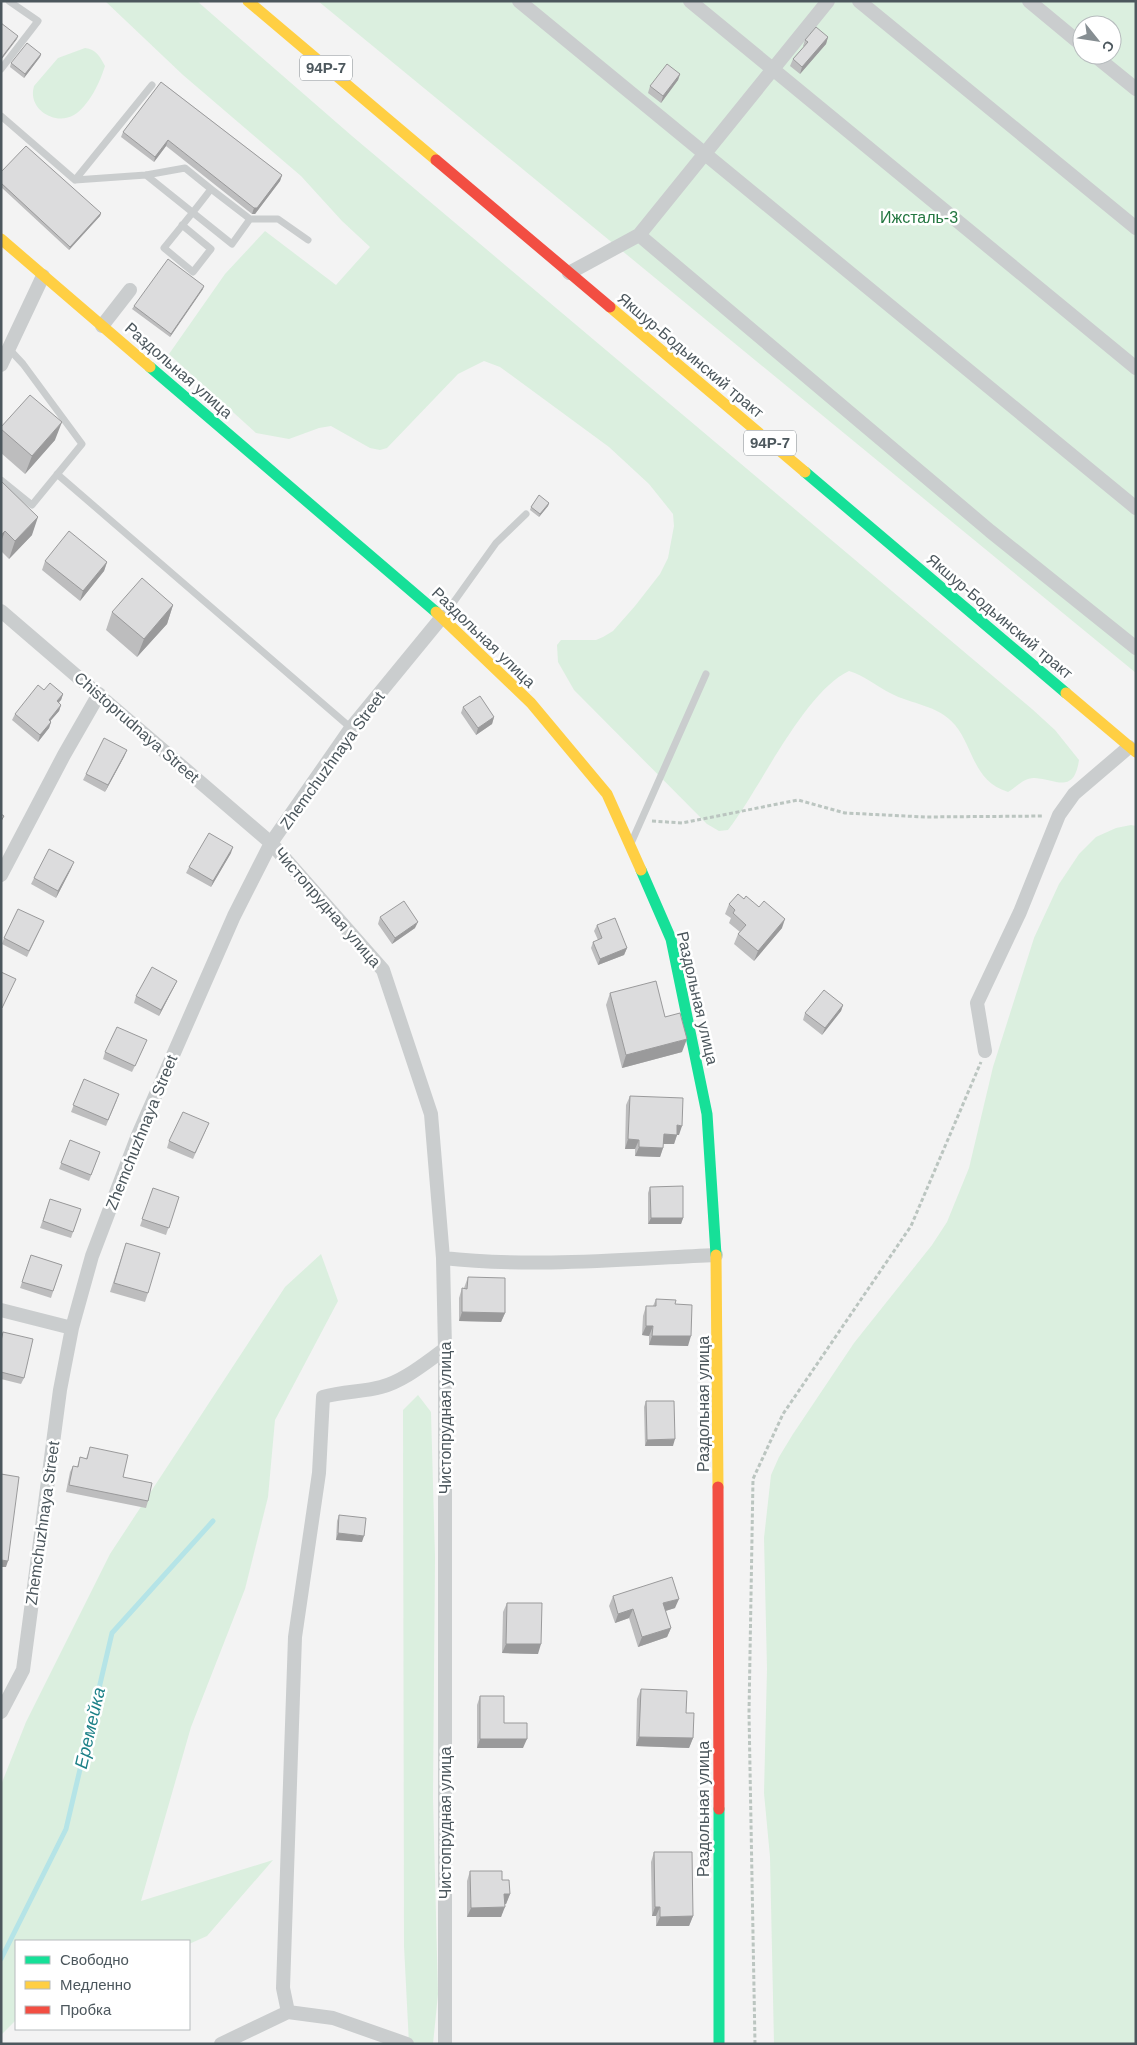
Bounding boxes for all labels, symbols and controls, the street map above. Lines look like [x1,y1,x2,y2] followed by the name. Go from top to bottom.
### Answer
[1072,15,1122,65] north arrow
[1099,38,1118,55] text: С
[300,56,352,80] road number: 94Р-7
[880,209,958,226] park label: Ижсталь-3
[614,289,767,422] street label: Якшур-Бодьинский тракт
[122,319,236,422] street label: Раздольная улица
[744,430,796,456] road number: 94Р-7
[923,550,1076,683] street label: Якшур-Бодьинский тракт
[429,584,539,691] street label: Раздольная улица
[71,669,203,786] street label: Chistoprudnaya Street
[277,688,388,832] street label: Zhemchuzhnaya Street
[271,844,384,971] street label: Чистопрудная улица
[674,930,721,1066] street label: Раздольная улица
[103,1052,181,1212] street label: Zhemchuzhnaya Street
[695,1336,712,1472] street label: Раздольная улица
[437,1342,454,1494] street label: Чистопрудная улица
[23,1439,63,1606] street label: Zhemchuzhnaya Street
[71,1685,109,1771] water label: Еремейка
[695,1741,712,1877] street label: Раздольная улица
[437,1747,454,1899] street label: Чистопрудная улица
[15,1940,190,2030] legend
[60,1951,129,1968] text: Свободно
[60,1976,131,1993] text: Медленно
[60,2001,112,2018] text: Пробка

